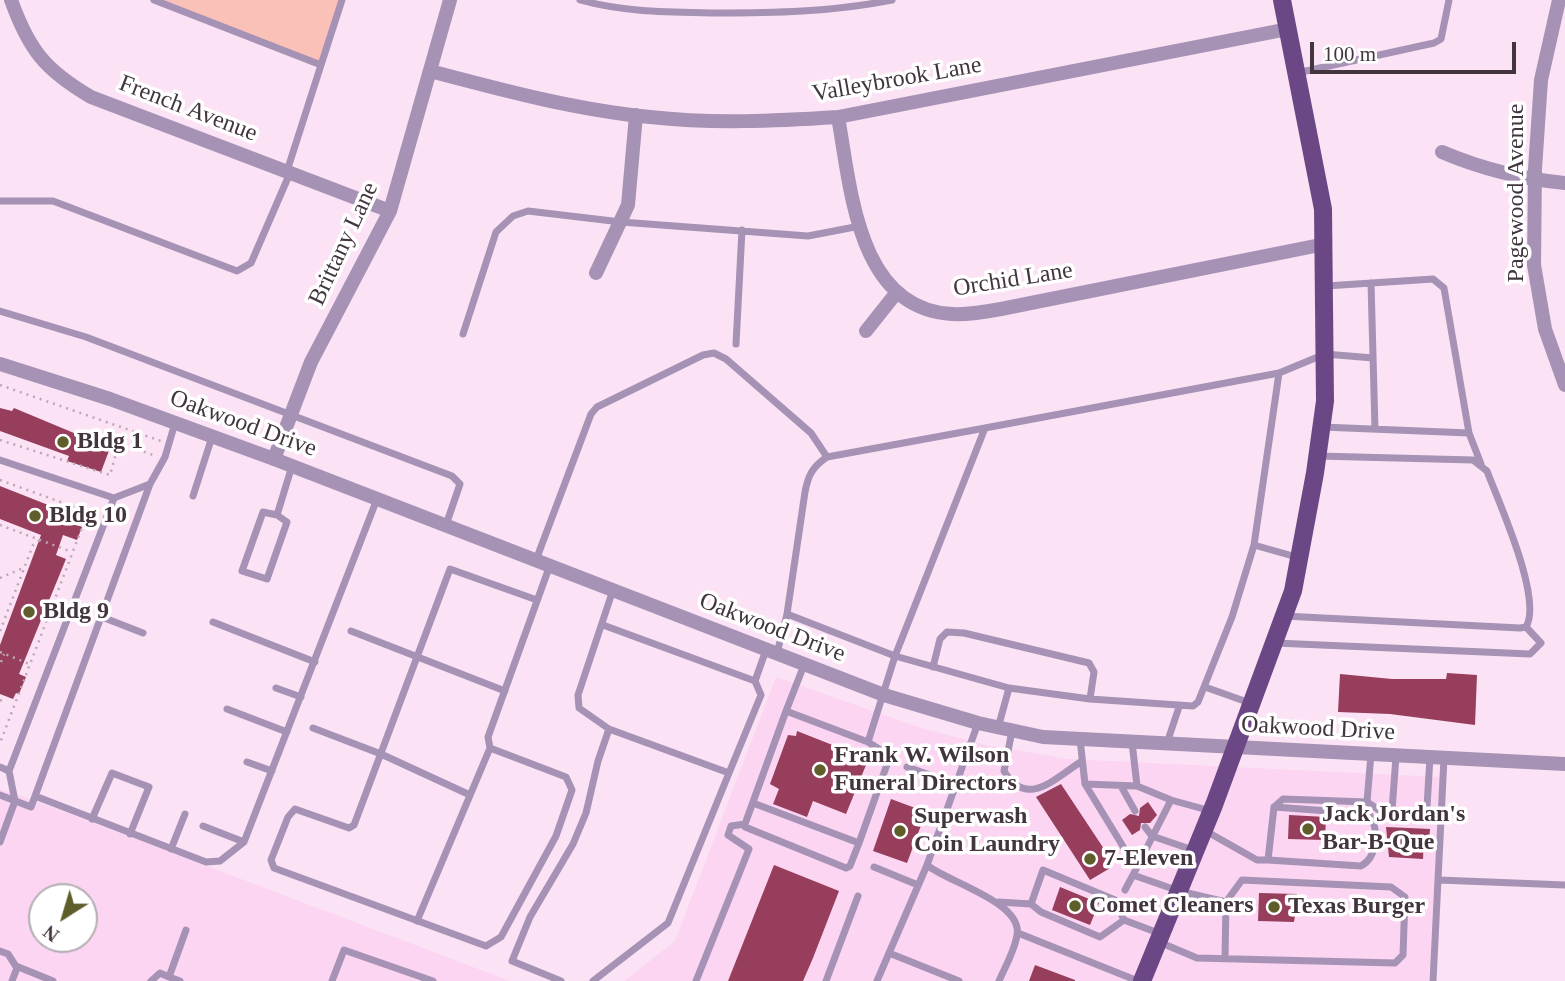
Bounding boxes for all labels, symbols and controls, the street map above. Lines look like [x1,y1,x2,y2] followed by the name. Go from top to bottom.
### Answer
[1313,28,1520,72] scale bar
[1323,42,1376,66] text: 100 m
[810,51,984,109] street label: Valleybrook Lane
[115,69,261,149] street label: French Avenue
[1503,104,1531,282] street label: Pagewood Avenue
[303,178,385,310] street label: Brittany Lane
[951,256,1075,304] street label: Orchid Lane
[166,384,320,464] street label: Oakwood Drive
[77,428,143,456] place label: Bldg 1
[55,434,71,450] marker: Bldg 1
[49,502,127,530] place label: Bldg 10
[27,508,43,524] marker: Bldg 10
[695,587,849,669] street label: Oakwood Drive
[43,598,109,626] place label: Bldg 9
[21,604,37,620] marker: Bldg 9
[1240,711,1396,747] street label: Oakwood Drive
[834,742,1017,798] place label: Frank W. Wilson Funeral Directors
[812,762,828,778] marker: Frank W. Wilson Funeral Directors
[1322,801,1465,857] place label: Jack Jordan's Bar-B-Que
[914,803,1060,859] place label: Superwash Coin Laundry
[1300,821,1316,837] marker: Jack Jordan's Bar-B-Que
[892,823,908,839] marker: Superwash Coin Laundry
[1104,845,1193,873] place label: 7-Eleven
[1082,851,1098,867] marker: 7-Eleven
[28,883,98,953] north arrow
[1089,892,1254,920] place label: Comet Cleaners
[1288,893,1425,921] place label: Texas Burger
[1067,898,1083,914] marker: Comet Cleaners
[1266,899,1282,915] marker: Texas Burger
[39,921,63,946] text: N

